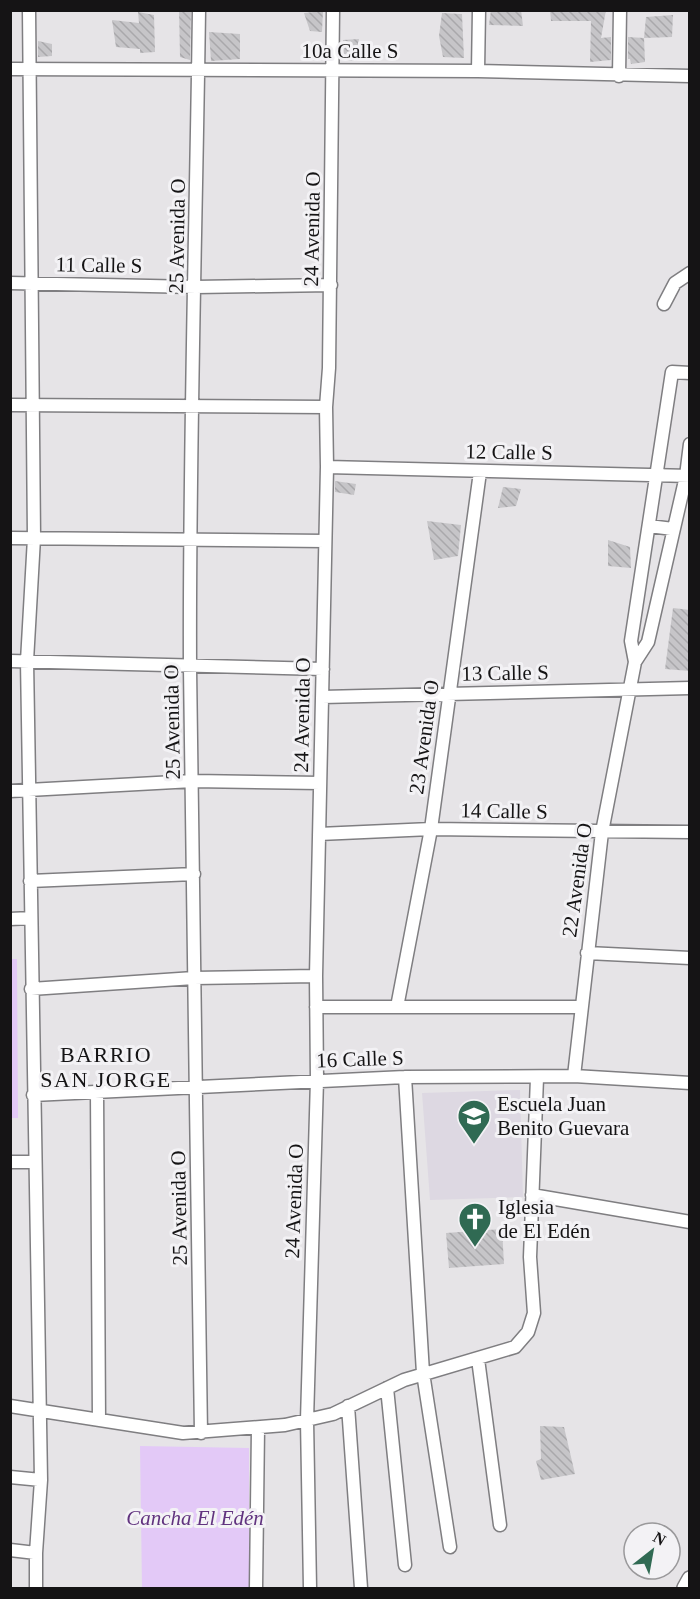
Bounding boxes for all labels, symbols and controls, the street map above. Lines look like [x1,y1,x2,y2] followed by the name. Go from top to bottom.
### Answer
[302,39,398,63] street label: 10a Calle S
[299,171,325,287] street label: 24 Avenida O
[164,178,190,294] street label: 25 Avenida O
[55,252,143,278] street label: 11 Calle S
[465,439,553,465] street label: 12 Calle S
[289,657,315,773] street label: 24 Avenida O
[461,660,549,686] street label: 13 Calle S
[159,664,185,780] street label: 25 Avenida O
[404,678,444,796] street label: 23 Avenida O
[460,798,548,824] street label: 14 Calle S
[557,821,597,939] street label: 22 Avenida O
[40,1042,172,1092] district label: BARRIO SAN JORGE
[316,1045,404,1073] street label: 16 Calle S
[497,1092,630,1140] place label: Escuela Juan Benito Guevara
[456,1098,492,1145] school or university icon: Escuela Juan Benito Guevara
[280,1143,308,1259] street label: 24 Avenida O
[166,1150,192,1266] street label: 25 Avenida O
[498,1195,591,1243] place label: Iglesia de El Edén
[457,1201,493,1248] church icon: Iglesia de El Edén
[126,1506,264,1530] park label: Cancha El Edén
[622,1521,682,1581] north arrow
[650,1528,669,1549] text: N

